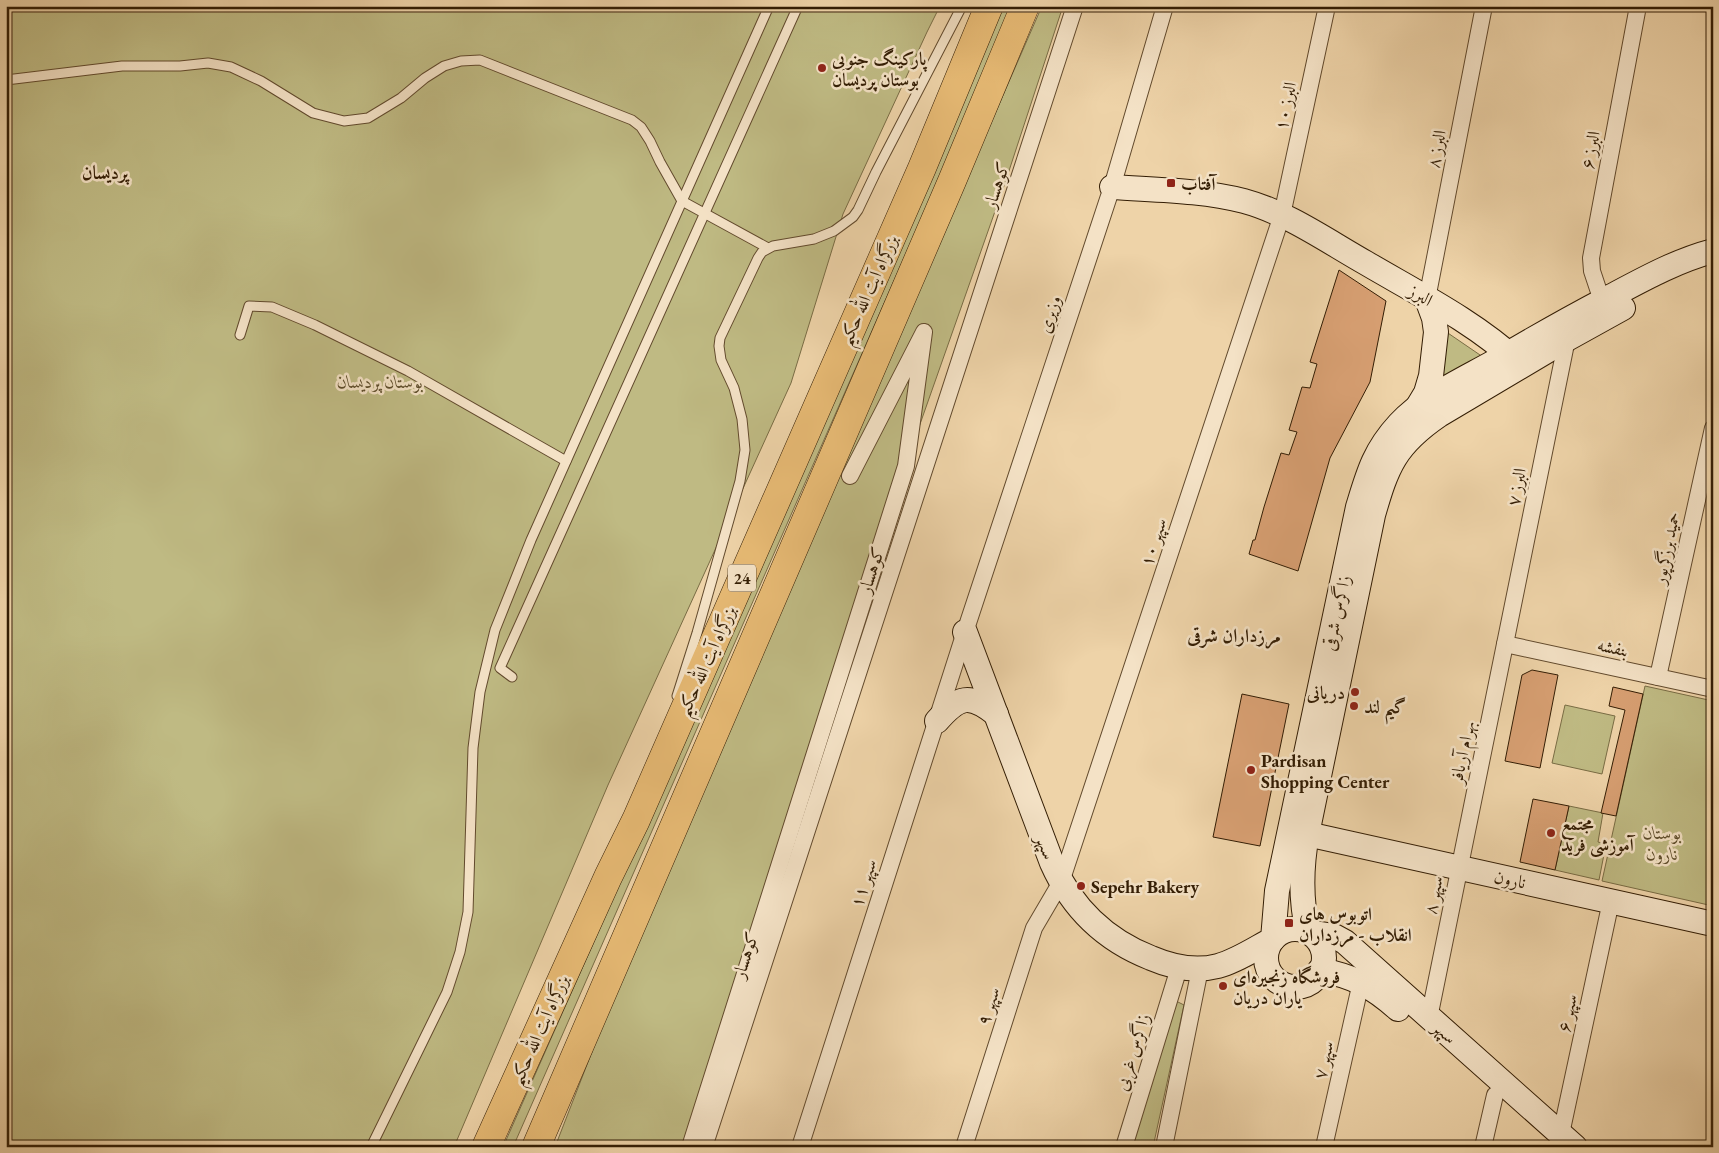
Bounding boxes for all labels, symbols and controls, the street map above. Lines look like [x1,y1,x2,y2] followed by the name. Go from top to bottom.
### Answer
[831,47,928,92] place label: پارکینگ جنوبی بوستان پردیسان
[816,62,828,74] marker: پارکینگ جنوبی بوستان پردیسان
[1269,80,1301,132] street label: البرز ۱۰
[1421,128,1451,170] street label: البرز ۸
[1575,129,1605,171] street label: البرز ۶
[977,159,1014,213] street label: کوهسار
[82,160,130,185] district label: پردیسان
[1181,172,1217,195] place label: آفتاب
[1165,177,1177,189] marker: آفتاب
[831,230,909,352] street label: بزرگراه آیت الله حکیم
[1403,278,1437,311] street label: البرز
[1032,292,1066,336] street label: وزیری
[337,370,424,393] park label: بوستان پردیسان
[1501,466,1531,508] street label: البرز ۷
[1647,510,1687,589] street label: حمید برزگرپور
[1134,515,1173,569] street label: سپهر ۱۰
[852,544,889,598] street label: کوهسار
[728,564,756,592] road number: 24
[1317,573,1356,653] street label: زاگرس شرقی
[669,601,747,723] street label: بزرگراه آیت الله حکیم
[1186,623,1281,649] district label: مرزداران شرقی
[1595,632,1631,662] street label: بنفشه
[1306,681,1345,704] place label: دریانی
[1349,686,1361,698] marker: دریانی
[1364,695,1406,725] place label: گیم لند
[1348,700,1360,712] marker: گیم لند
[1444,718,1485,789] street label: بهرام آریافر
[1261,749,1390,793] place label: Pardisan Shopping Center
[1245,764,1257,776] marker: Pardisan Shopping Center
[1561,812,1636,858] place label: مجتمع آموزشی فرید
[1643,821,1682,865] park label: بوستان نارون
[1545,827,1557,839] marker: مجتمع آموزشی فرید
[1029,830,1061,863] street label: سپهر
[844,856,883,910] street label: سپهر ۱۱
[1492,864,1528,894] street label: نارون
[1418,874,1449,916] street label: سپهر ۸
[1091,875,1199,898] place label: Sepehr Bakery
[1075,880,1087,892] marker: Sepehr Bakery
[1299,902,1412,948] place label: اتوبوس های انقلاب - مرزداران
[1283,917,1295,929] marker: اتوبوس های انقلاب - مرزداران
[726,929,763,983] street label: کوهسار
[1233,965,1340,1009] place label: فروشگاه زنجیره‌ای یاران دریان
[502,970,580,1092] street label: بزرگراه آیت الله حکیم
[1217,980,1229,992] marker: فروشگاه زنجیره‌ای یاران دریان
[971,984,1006,1028] street label: سپهر ۹
[1552,992,1583,1035] street label: سپهر ۶
[1109,1011,1157,1094] street label: زاگرس غربی
[1426,1014,1462,1050] street label: سپهر
[1307,1039,1340,1082] street label: سپهر ۷

